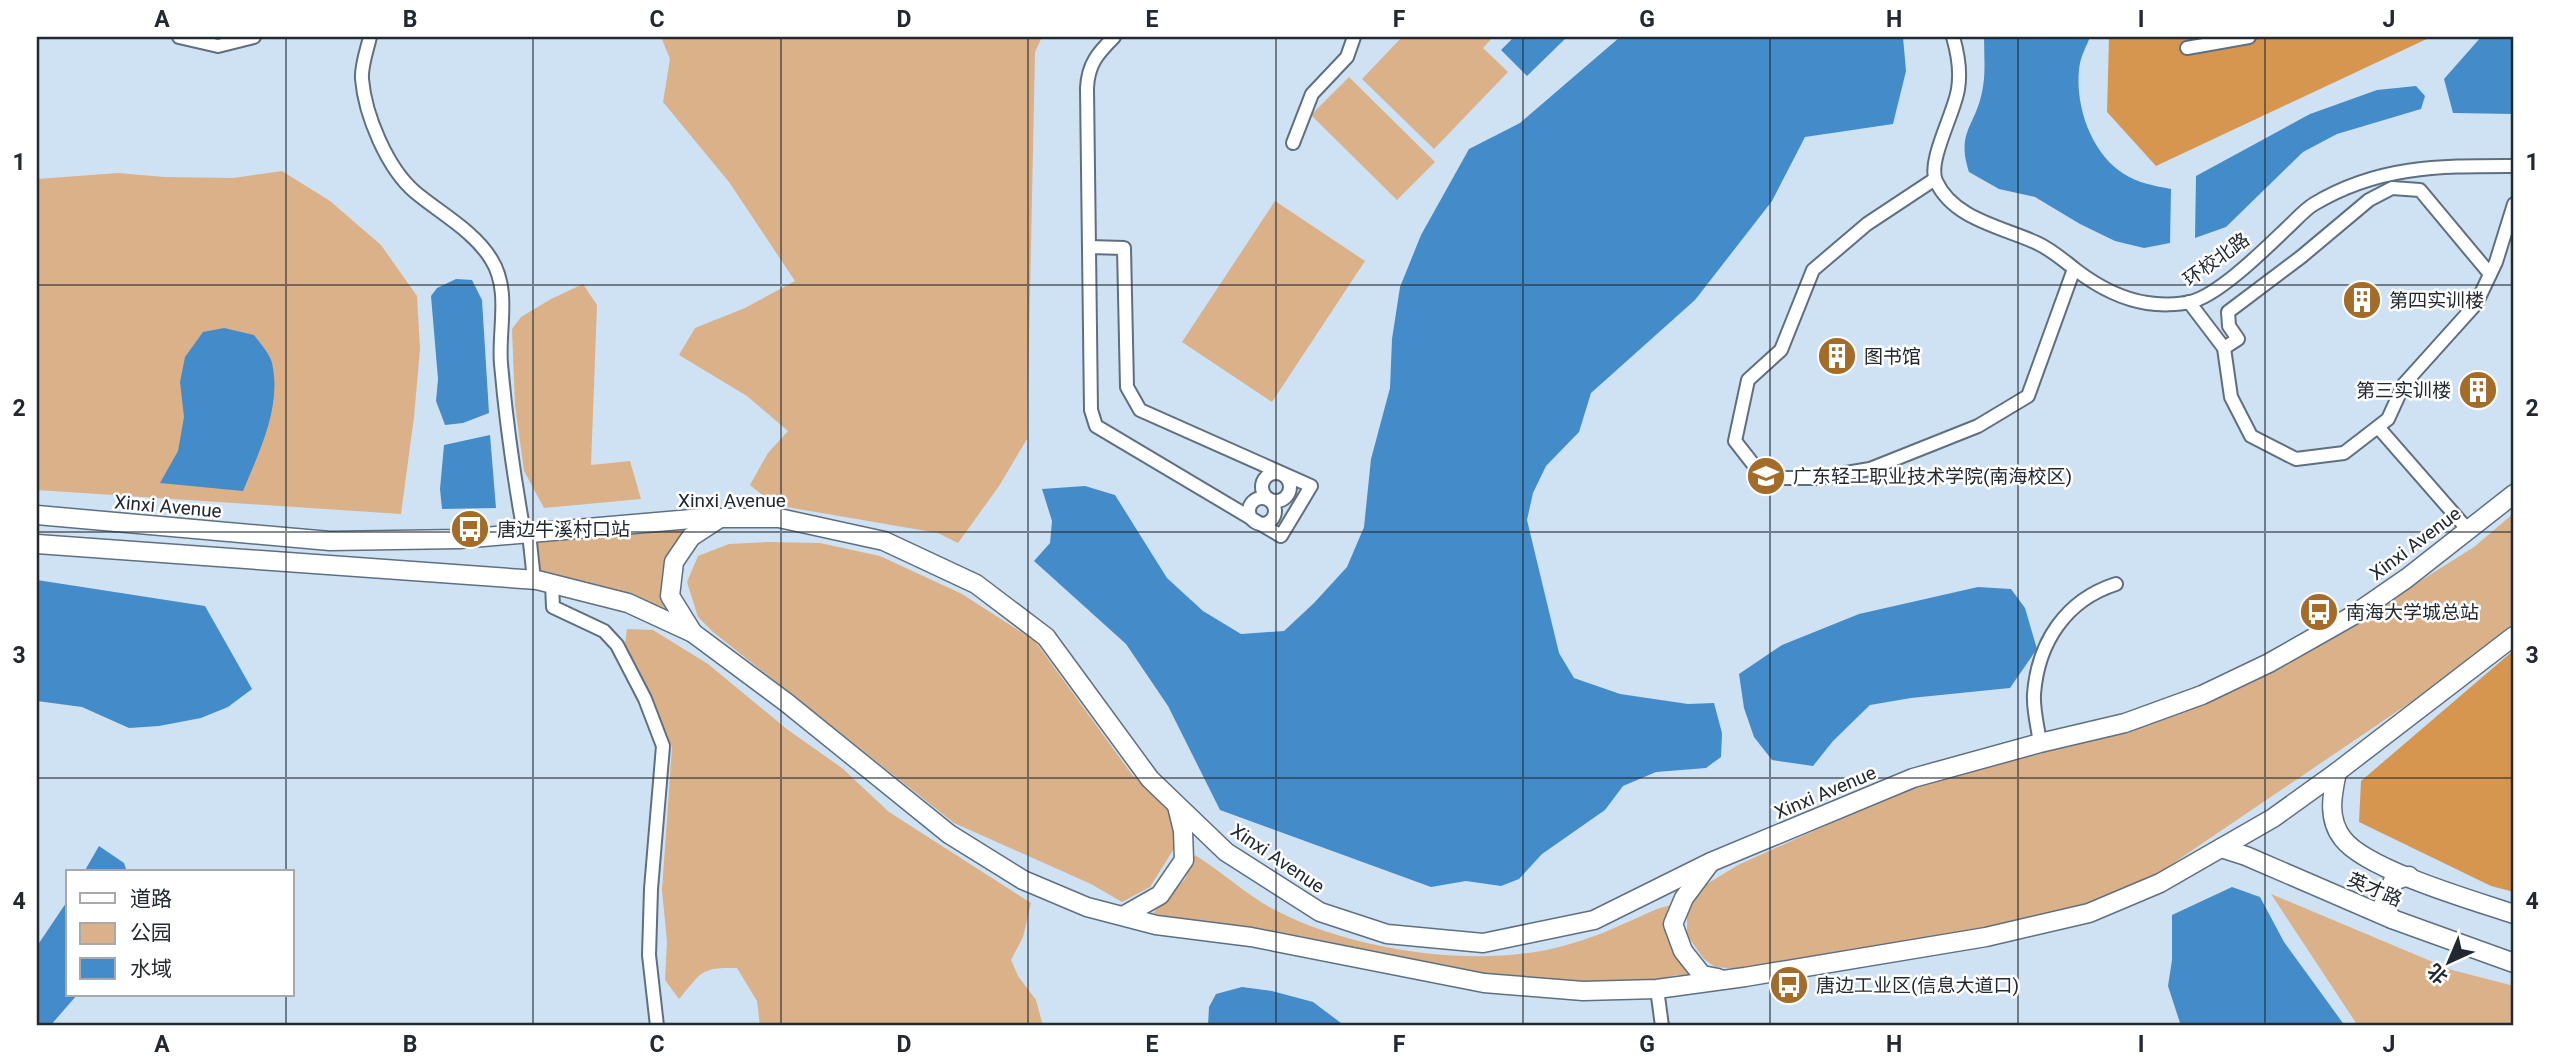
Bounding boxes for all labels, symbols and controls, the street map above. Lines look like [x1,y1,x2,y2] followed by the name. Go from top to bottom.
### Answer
[154,6,170,33] text: A
[403,6,417,33] text: B
[649,6,665,33] text: C
[897,6,911,33] text: D
[1146,6,1159,33] text: E
[1393,6,1406,33] text: F
[1639,6,1655,33] text: G
[1886,6,1902,33] text: H
[2138,6,2144,33] text: I
[2383,6,2395,33] text: J
[12,149,26,176] text: 1
[2525,149,2539,176] text: 1
[2179,228,2254,291] street label: 环校北路
[2341,279,2383,321] building icon: 第四实训楼
[2389,289,2484,312] place label: 第四实训楼
[1816,335,1858,377] building icon: 图书馆
[1864,345,1921,368] place label: 图书馆
[2457,369,2499,411] building icon: 第三实训楼
[2356,379,2451,402] place label: 第三实训楼
[12,395,26,422] text: 2
[2525,395,2539,422] text: 2
[1745,455,1787,497] school or university icon: 广东轻工职业技术学院(南海校区)
[1793,465,2072,488] place label: 广东轻工职业技术学院(南海校区)
[678,489,786,512] street label: Xinxi Avenue
[113,490,223,523] street label: Xinxi Avenue
[2365,502,2465,585] street label: Xinxi Avenue
[449,508,491,550] bus stop icon: 唐边牛溪村口站
[497,518,630,541] place label: 唐边牛溪村口站
[2298,591,2340,633] bus stop icon: 南海大学城总站
[2346,601,2479,624] place label: 南海大学城总站
[12,642,26,669] text: 3
[2525,642,2539,669] text: 3
[1771,761,1879,824] street label: Xinxi Avenue
[1227,819,1329,898] street label: Xinxi Avenue
[2344,868,2406,911] street label: 英才路
[66,870,294,996] legend
[130,887,172,911] text: 道路
[12,888,26,915] text: 4
[2525,888,2539,915] text: 4
[130,921,172,945] text: 公园
[2414,926,2484,996] north arrow
[130,957,172,981] text: 水域
[2423,959,2452,989] text: 北
[1768,964,1810,1006] bus stop icon: 唐边工业区(信息大道口)
[1816,974,2019,997] place label: 唐边工业区(信息大道口)
[154,1031,170,1058] text: A
[403,1031,417,1058] text: B
[649,1031,665,1058] text: C
[897,1031,911,1058] text: D
[1146,1031,1159,1058] text: E
[1393,1031,1406,1058] text: F
[1639,1031,1655,1058] text: G
[1886,1031,1902,1058] text: H
[2138,1031,2144,1058] text: I
[2383,1031,2395,1058] text: J

